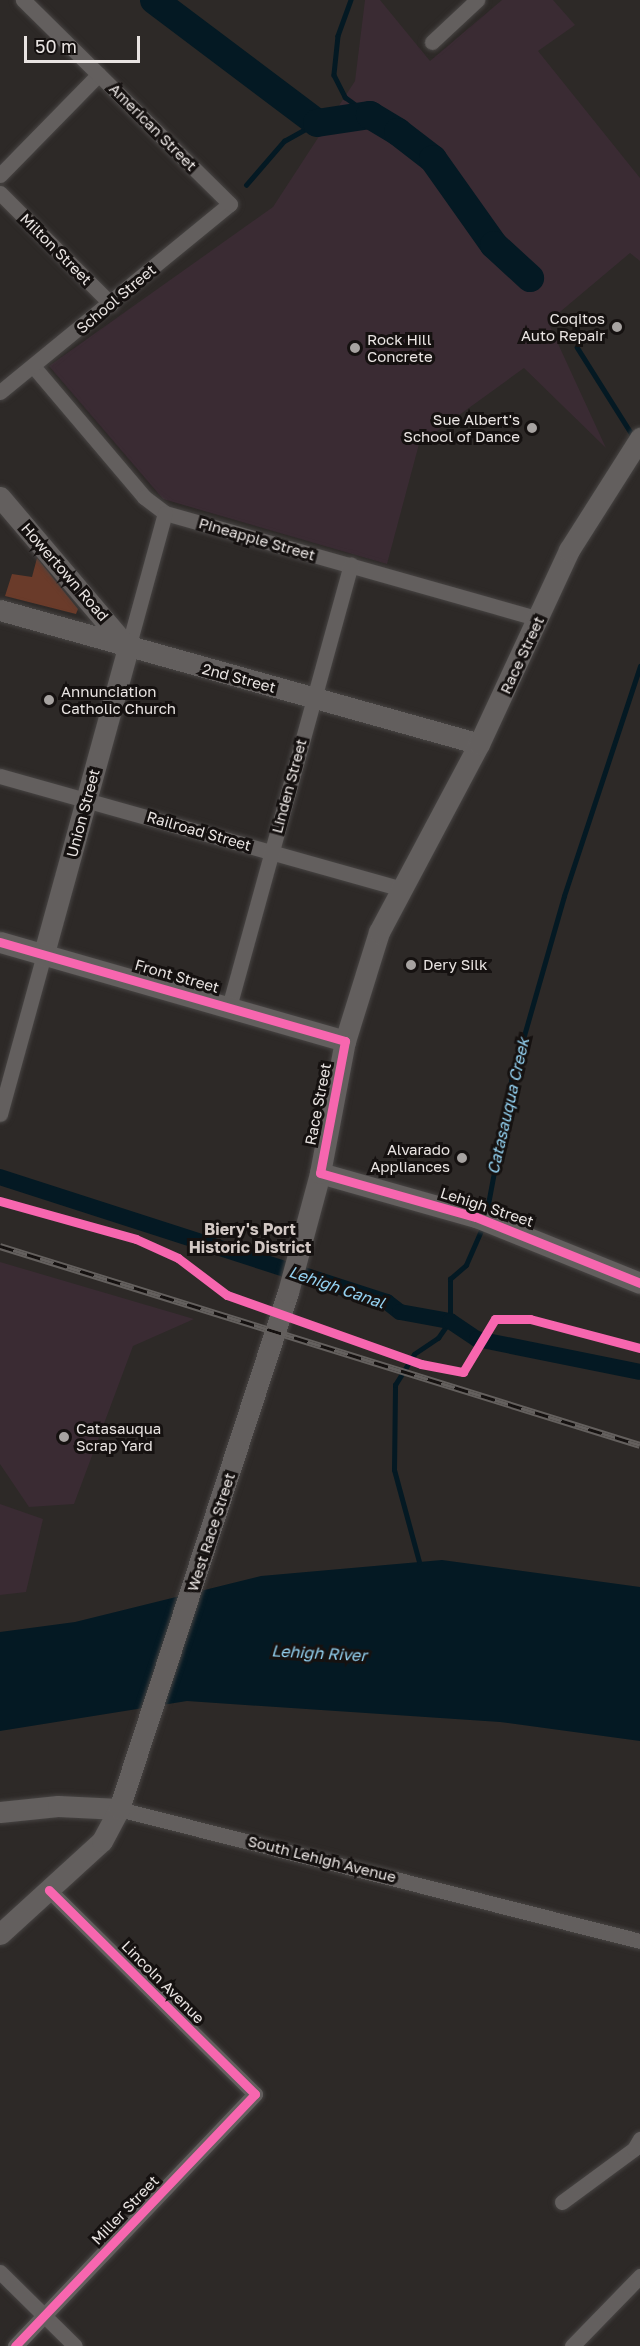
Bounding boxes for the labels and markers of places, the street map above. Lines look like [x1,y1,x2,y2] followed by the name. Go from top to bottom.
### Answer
[521,309,605,344] place label: Coqitos Auto Repair
[610,320,624,334] marker: Coqitos Auto Repair
[367,330,433,365] place label: Rock Hill Concrete
[348,341,362,355] marker: Rock Hill Concrete
[403,410,520,445] place label: Sue Albert's School of Dance
[525,421,539,435] marker: Sue Albert's School of Dance
[61,682,176,717] place label: Annunciation Catholic Church
[42,693,56,707] marker: Annunciation Catholic Church
[423,956,488,974] place label: Dery Silk
[404,958,418,972] marker: Dery Silk
[370,1140,450,1175] place label: Alvarado Appliances
[455,1151,469,1165] marker: Alvarado Appliances
[76,1419,161,1454] place label: Catasauqua Scrap Yard
[57,1430,71,1444] marker: Catasauqua Scrap Yard

